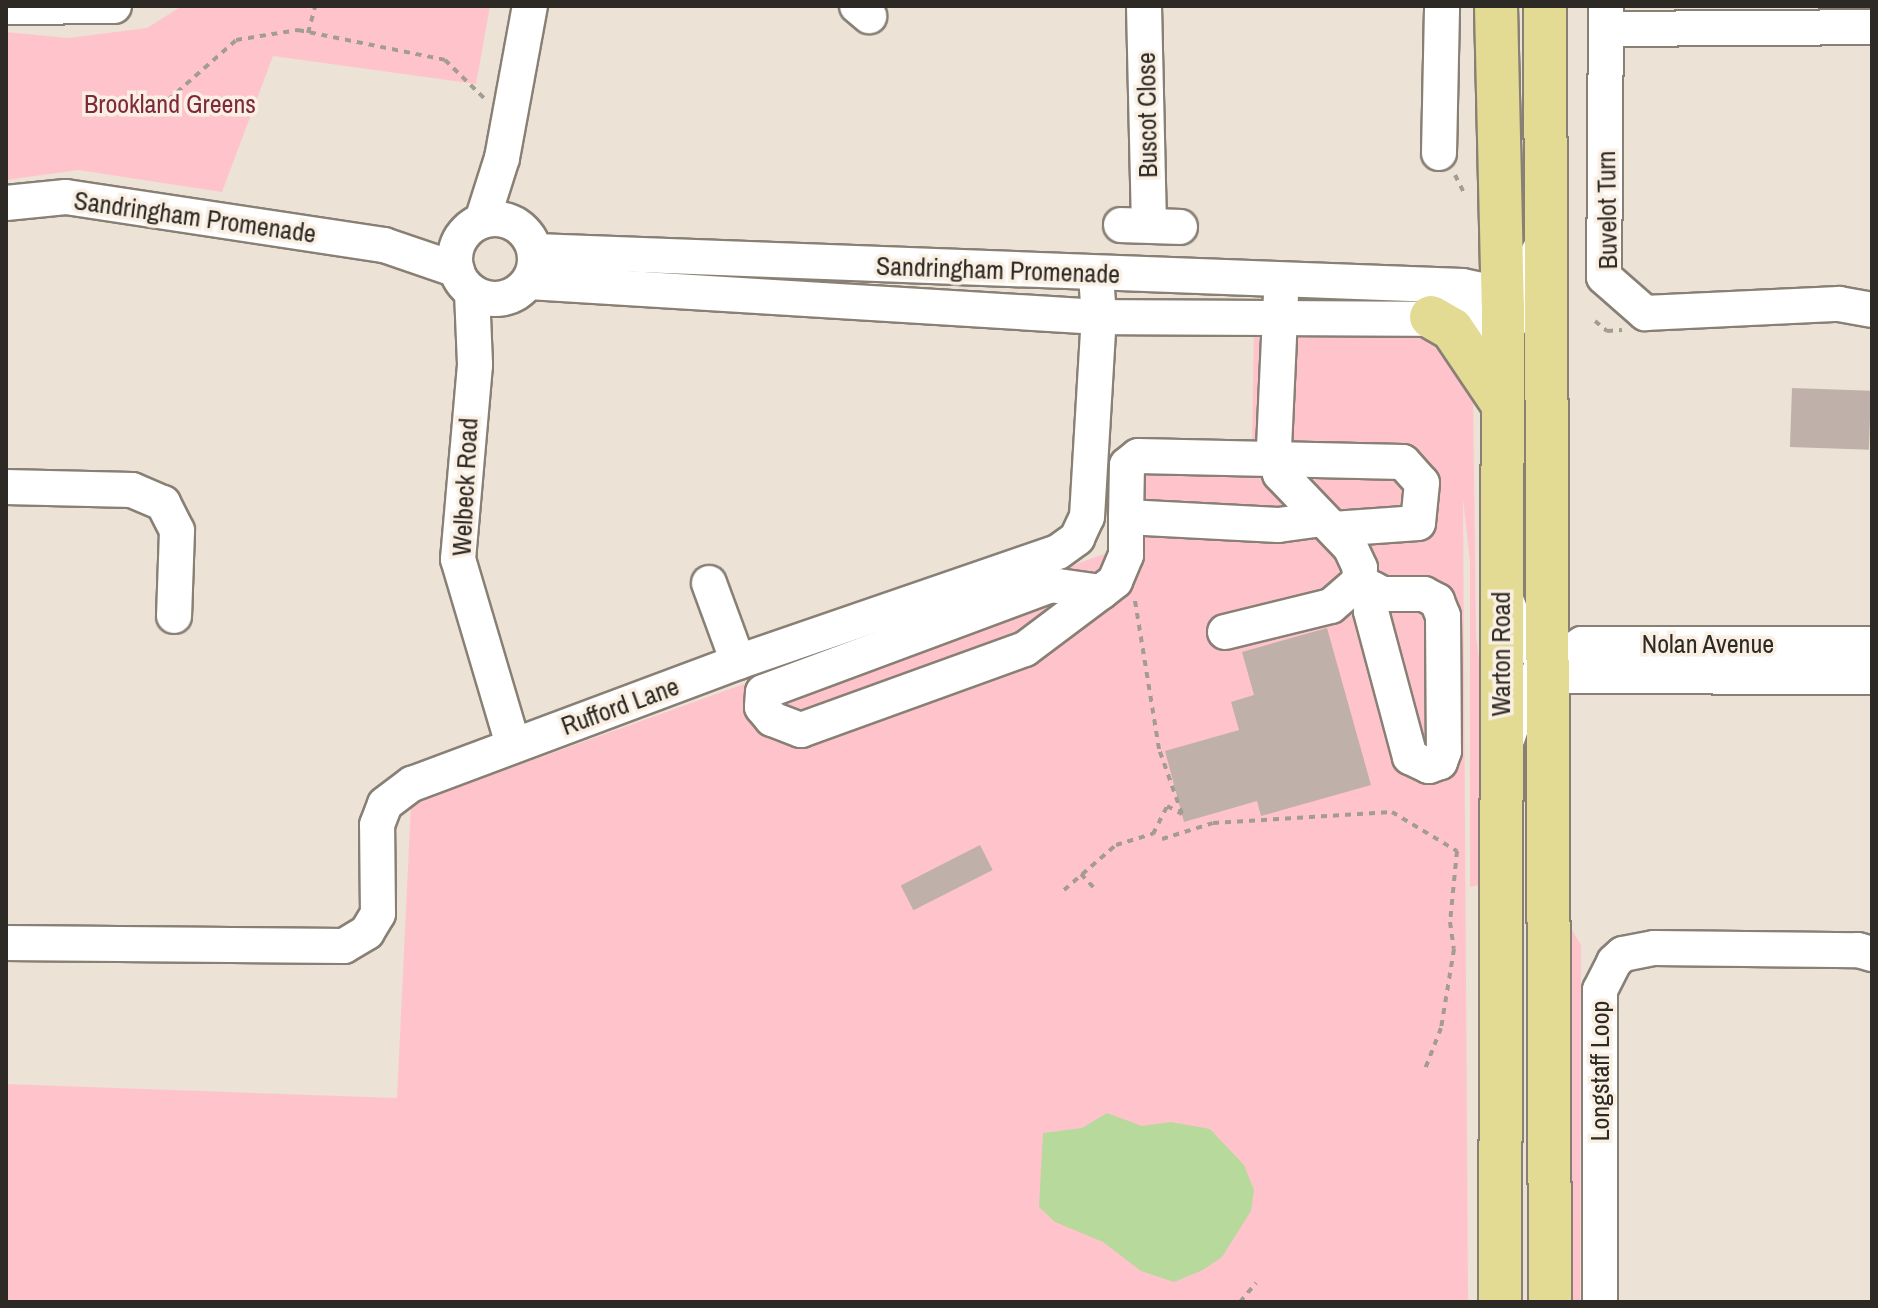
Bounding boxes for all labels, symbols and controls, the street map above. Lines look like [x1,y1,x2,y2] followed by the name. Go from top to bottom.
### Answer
[1130,52,1164,178] street label: Buscot Close
[84,88,256,120] park label: Brookland Greens
[1590,150,1624,270] street label: Buvelot Turn
[72,185,318,249] street label: Sandringham Promenade
[875,250,1121,290] street label: Sandringham Promenade
[446,417,484,557] street label: Welbeck Road
[1485,592,1517,716] street label: Warton Road
[1641,628,1775,660] street label: Nolan Avenue
[557,670,683,742] street label: Rufford Lane
[1584,1001,1616,1141] street label: Longstaff Loop

